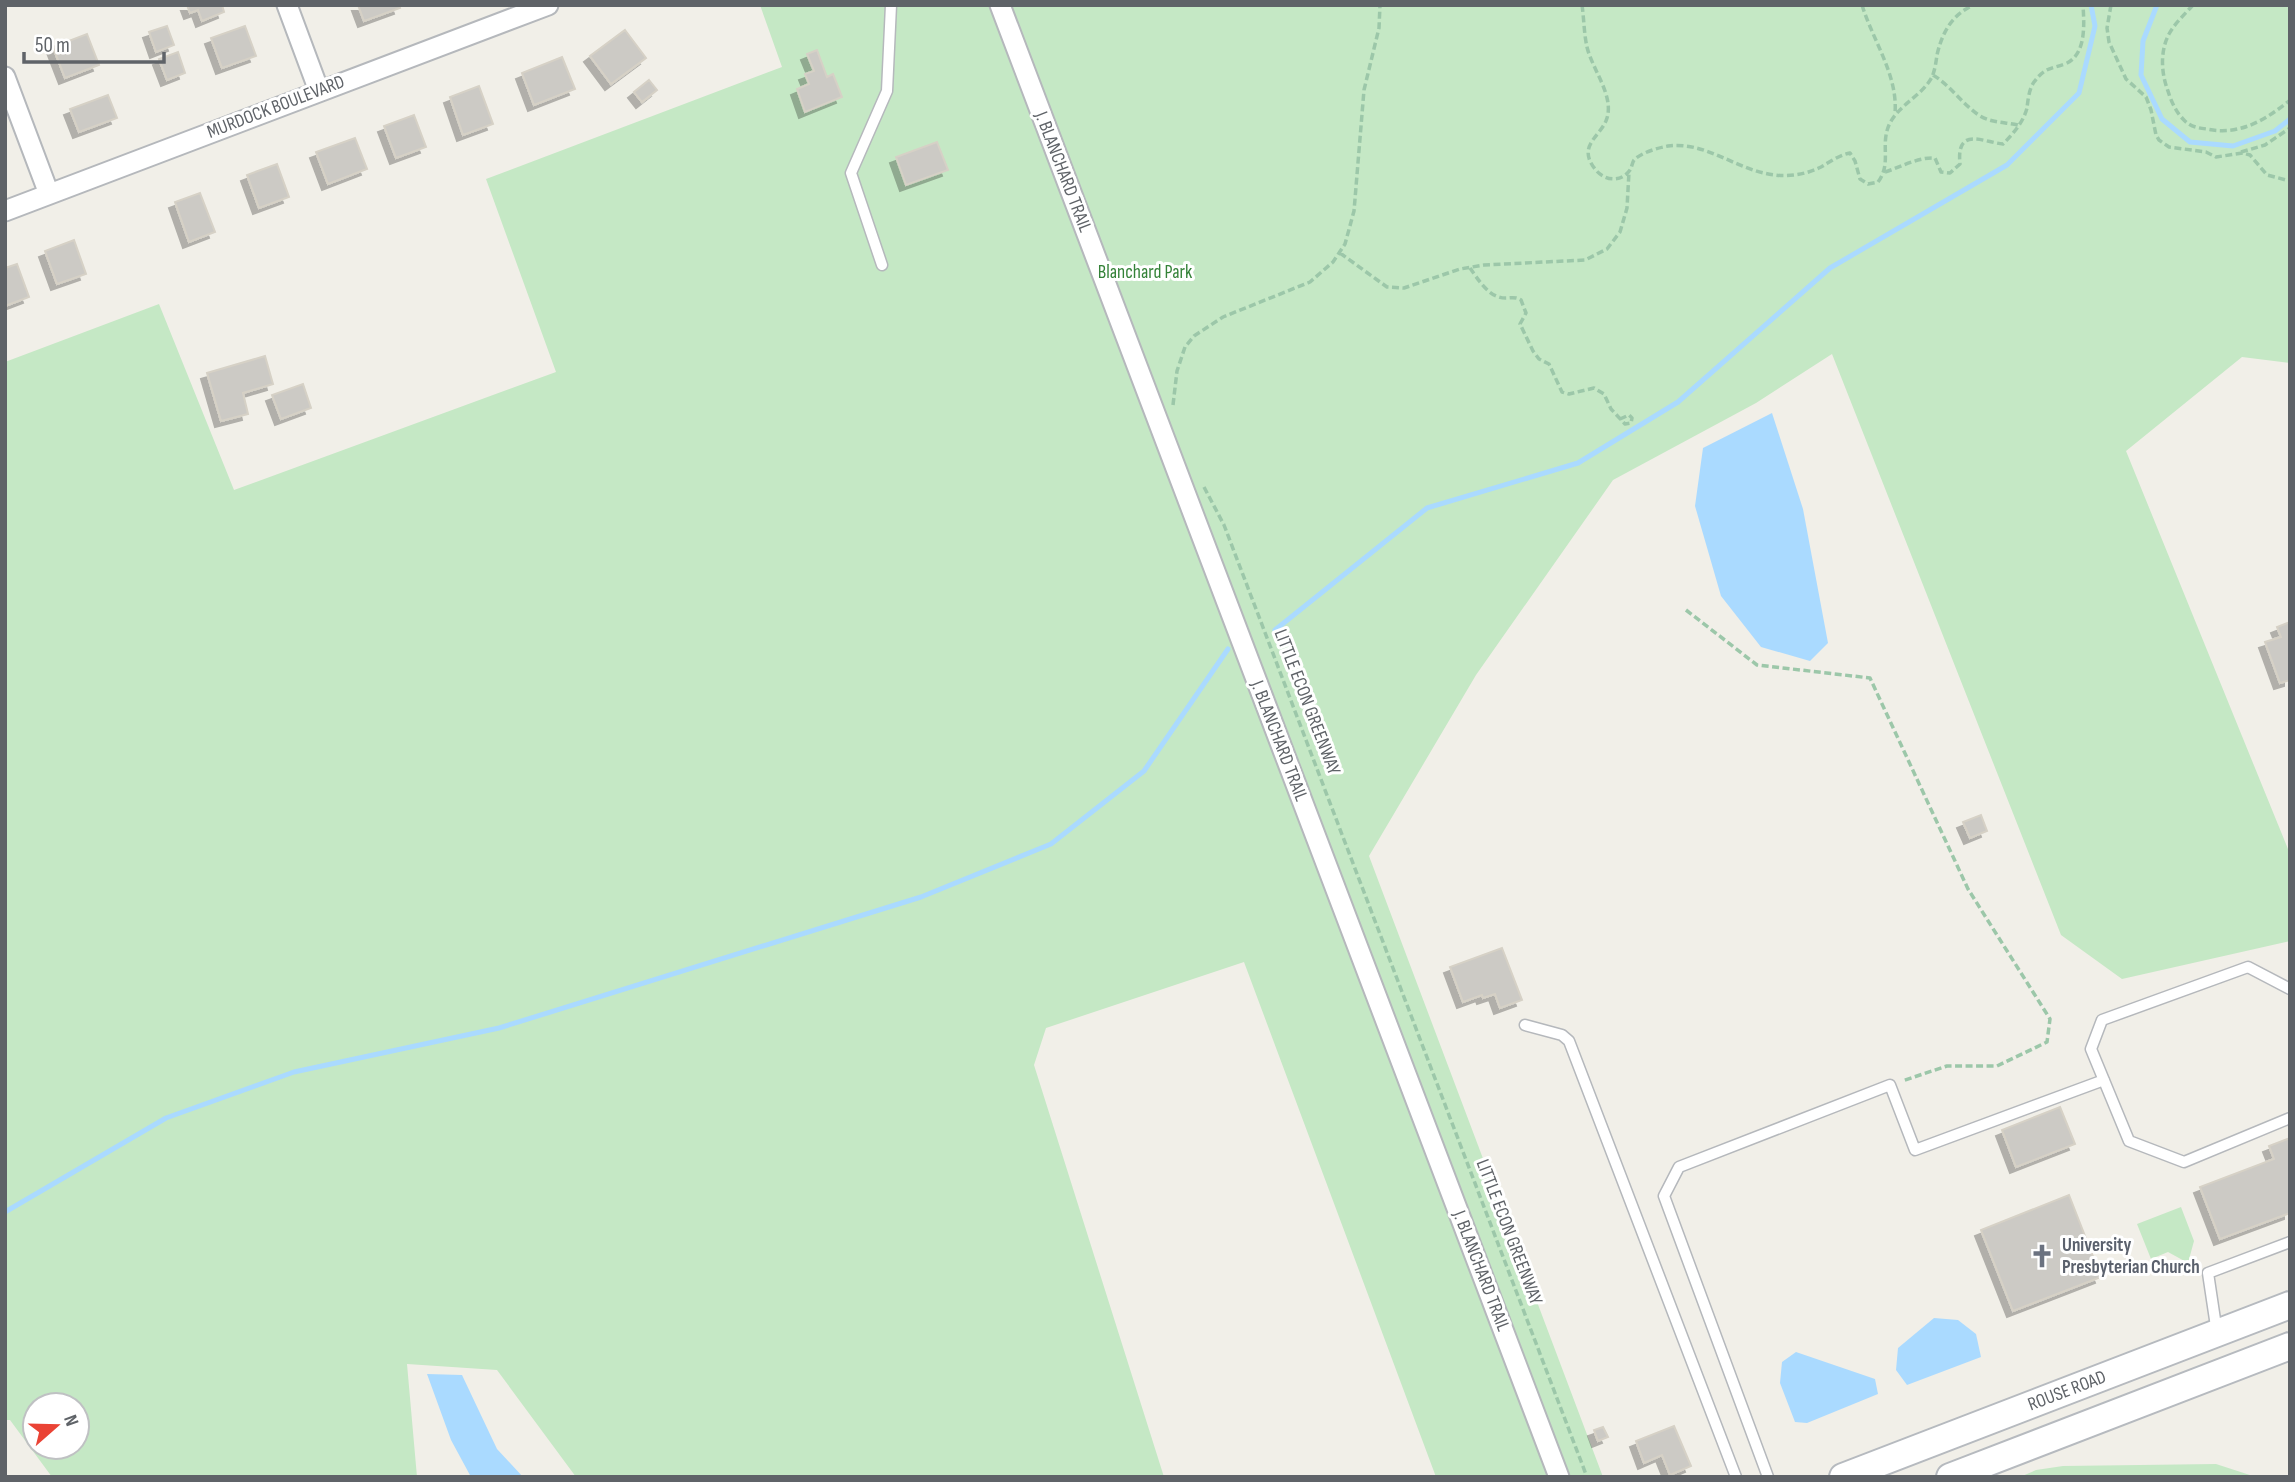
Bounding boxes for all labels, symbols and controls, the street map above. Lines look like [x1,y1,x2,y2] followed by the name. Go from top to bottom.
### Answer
[24,21,164,65] scale bar
[35,33,70,58] text: 50 m
[204,70,348,144] street label: MURDOCK BOULEVARD
[1029,108,1097,236] street label: J. BLANCHARD TRAIL
[1098,261,1193,284] park label: Blanchard Park
[1269,626,1345,778] street label: LITTLE ECON GREENWAY
[1245,677,1313,805] street label: J. BLANCHARD TRAIL
[1471,1156,1547,1308] street label: LITTLE ECON GREENWAY
[1447,1207,1515,1335] street label: J. BLANCHARD TRAIL
[2062,1234,2200,1279] place label: University Presbyterian Church
[2028,1242,2056,1270] church icon: University Presbyterian Church
[2025,1366,2109,1416] street label: ROUSE ROAD
[21,1391,91,1461] north arrow
[58,1412,83,1429] text: N

